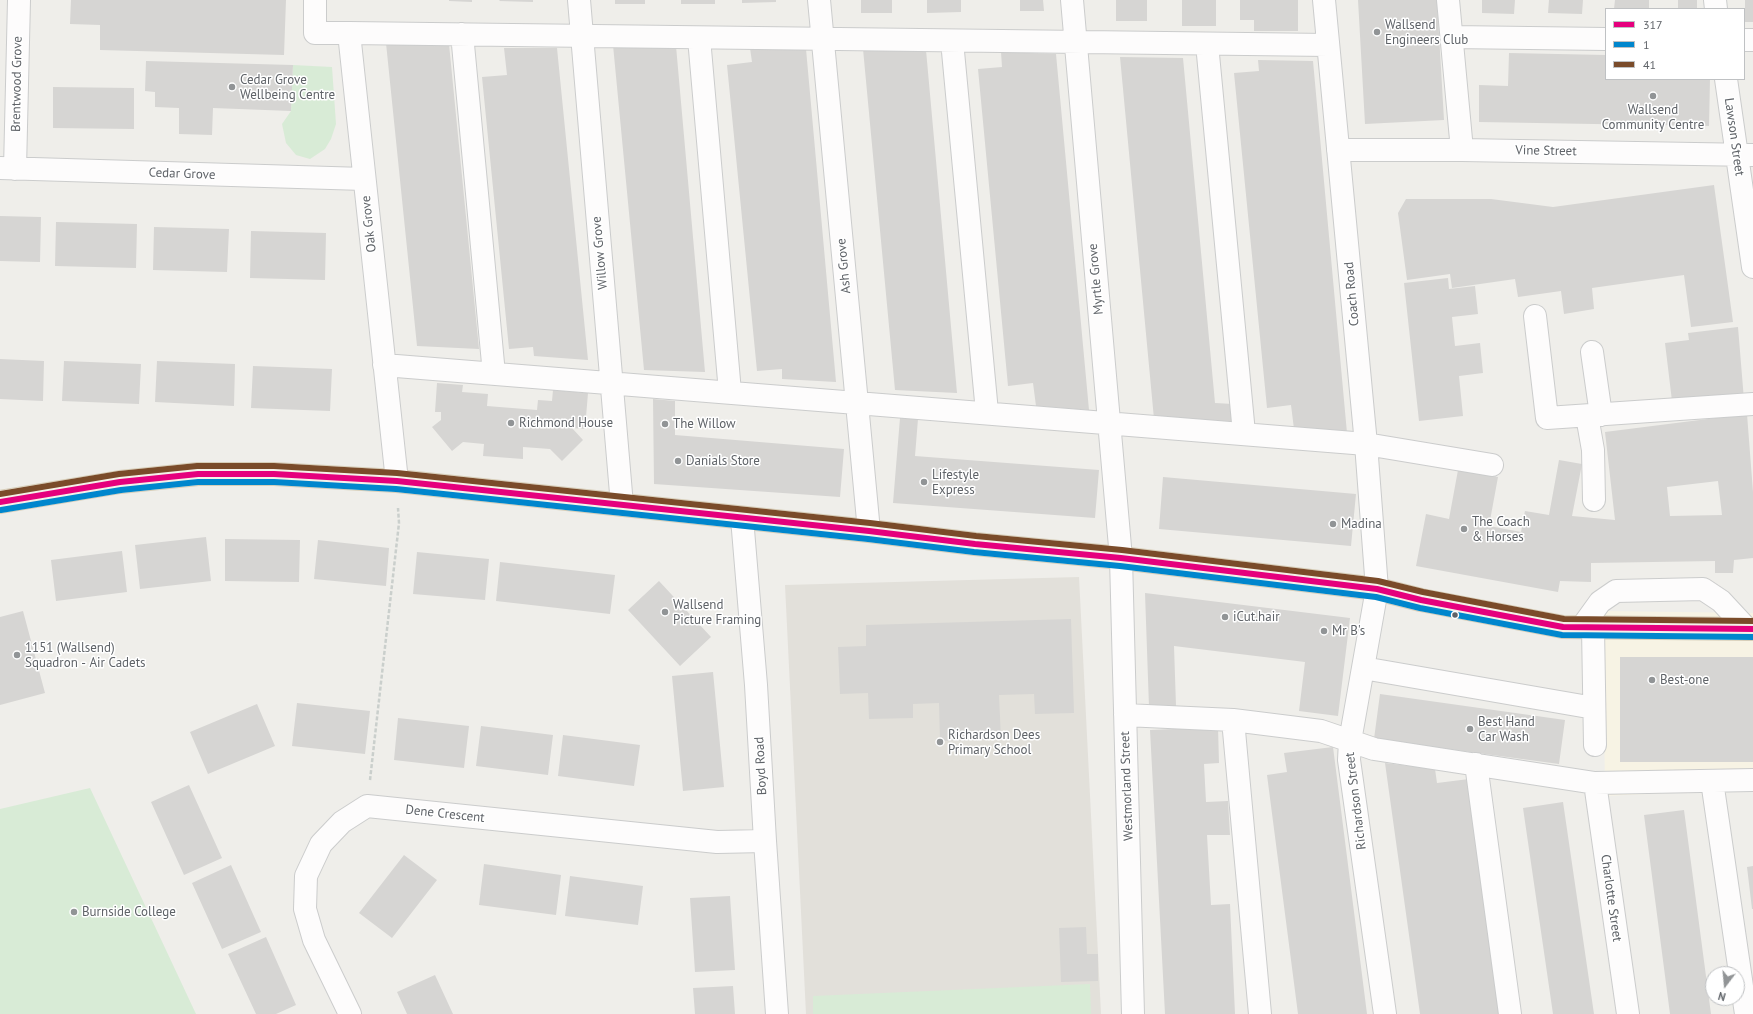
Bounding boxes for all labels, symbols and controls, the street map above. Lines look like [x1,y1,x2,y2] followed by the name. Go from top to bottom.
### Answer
[1605,8,1745,80] legend
[1385,17,1468,48] place label: Wallsend Engineers Club
[1643,17,1663,32] text: 317
[1372,27,1382,37] marker: Wallsend Engineers Club
[8,36,26,132] street label: Brentwood Grove
[1643,37,1650,52] text: 1
[1643,57,1656,72] text: 41
[240,72,335,103] place label: Cedar Grove Wellbeing Centre
[227,82,237,92] marker: Cedar Grove Wellbeing Centre
[1648,91,1658,101] marker: Wallsend Community Centre
[1721,97,1747,177] street label: Lawson Street
[1602,102,1704,133] place label: Wallsend Community Centre
[1515,143,1577,159] street label: Vine Street
[148,165,216,183] street label: Cedar Grove
[358,195,380,253] street label: Oak Grove
[589,216,611,290] street label: Willow Grove
[834,238,854,294] street label: Ash Grove
[1085,243,1107,315] street label: Myrtle Grove
[1341,261,1363,327] street label: Coach Road
[519,415,613,431] place label: Richmond House
[673,416,736,432] place label: The Willow
[506,418,516,428] marker: Richmond House
[660,419,670,429] marker: The Willow
[686,453,760,469] place label: Danials Store
[673,456,683,466] marker: Danials Store
[932,467,979,498] place label: Lifestyle Express
[919,477,929,487] marker: Lifestyle Express
[1472,514,1530,545] place label: The Coach & Horses
[1341,516,1382,532] place label: Madina
[1328,519,1338,529] marker: Madina
[1459,524,1469,534] marker: The Coach & Horses
[673,597,761,628] place label: Wallsend Picture Framing
[660,607,670,617] marker: Wallsend Picture Framing
[1233,609,1280,625] place label: iCut.hair
[1450,610,1460,620] unlabelled marker
[1220,612,1230,622] marker: iCut.hair
[1332,623,1365,639] place label: Mr B's
[1319,626,1329,636] marker: Mr B's
[25,640,146,671] place label: 1151 (Wallsend) Squadron - Air Cadets
[12,650,22,660] marker: 1151 (Wallsend) Squadron - Air Cadets
[1660,672,1709,688] place label: Best-one
[1647,675,1657,685] marker: Best-one
[1478,714,1535,745] place label: Best Hand Car Wash
[1465,724,1475,734] marker: Best Hand Car Wash
[948,727,1040,758] place label: Richardson Dees Primary School
[1117,731,1137,841] street label: Westmorland Street
[752,736,770,796] street label: Boyd Road
[935,737,945,747] marker: Richardson Dees Primary School
[1342,751,1370,851] street label: Richardson Street
[405,802,485,826] street label: Dene Crescent
[1597,853,1625,943] street label: Charlotte Street
[82,904,176,920] place label: Burnside College
[69,907,79,917] marker: Burnside College
[1705,966,1745,1006] north arrow
[1717,989,1727,1004] text: N

